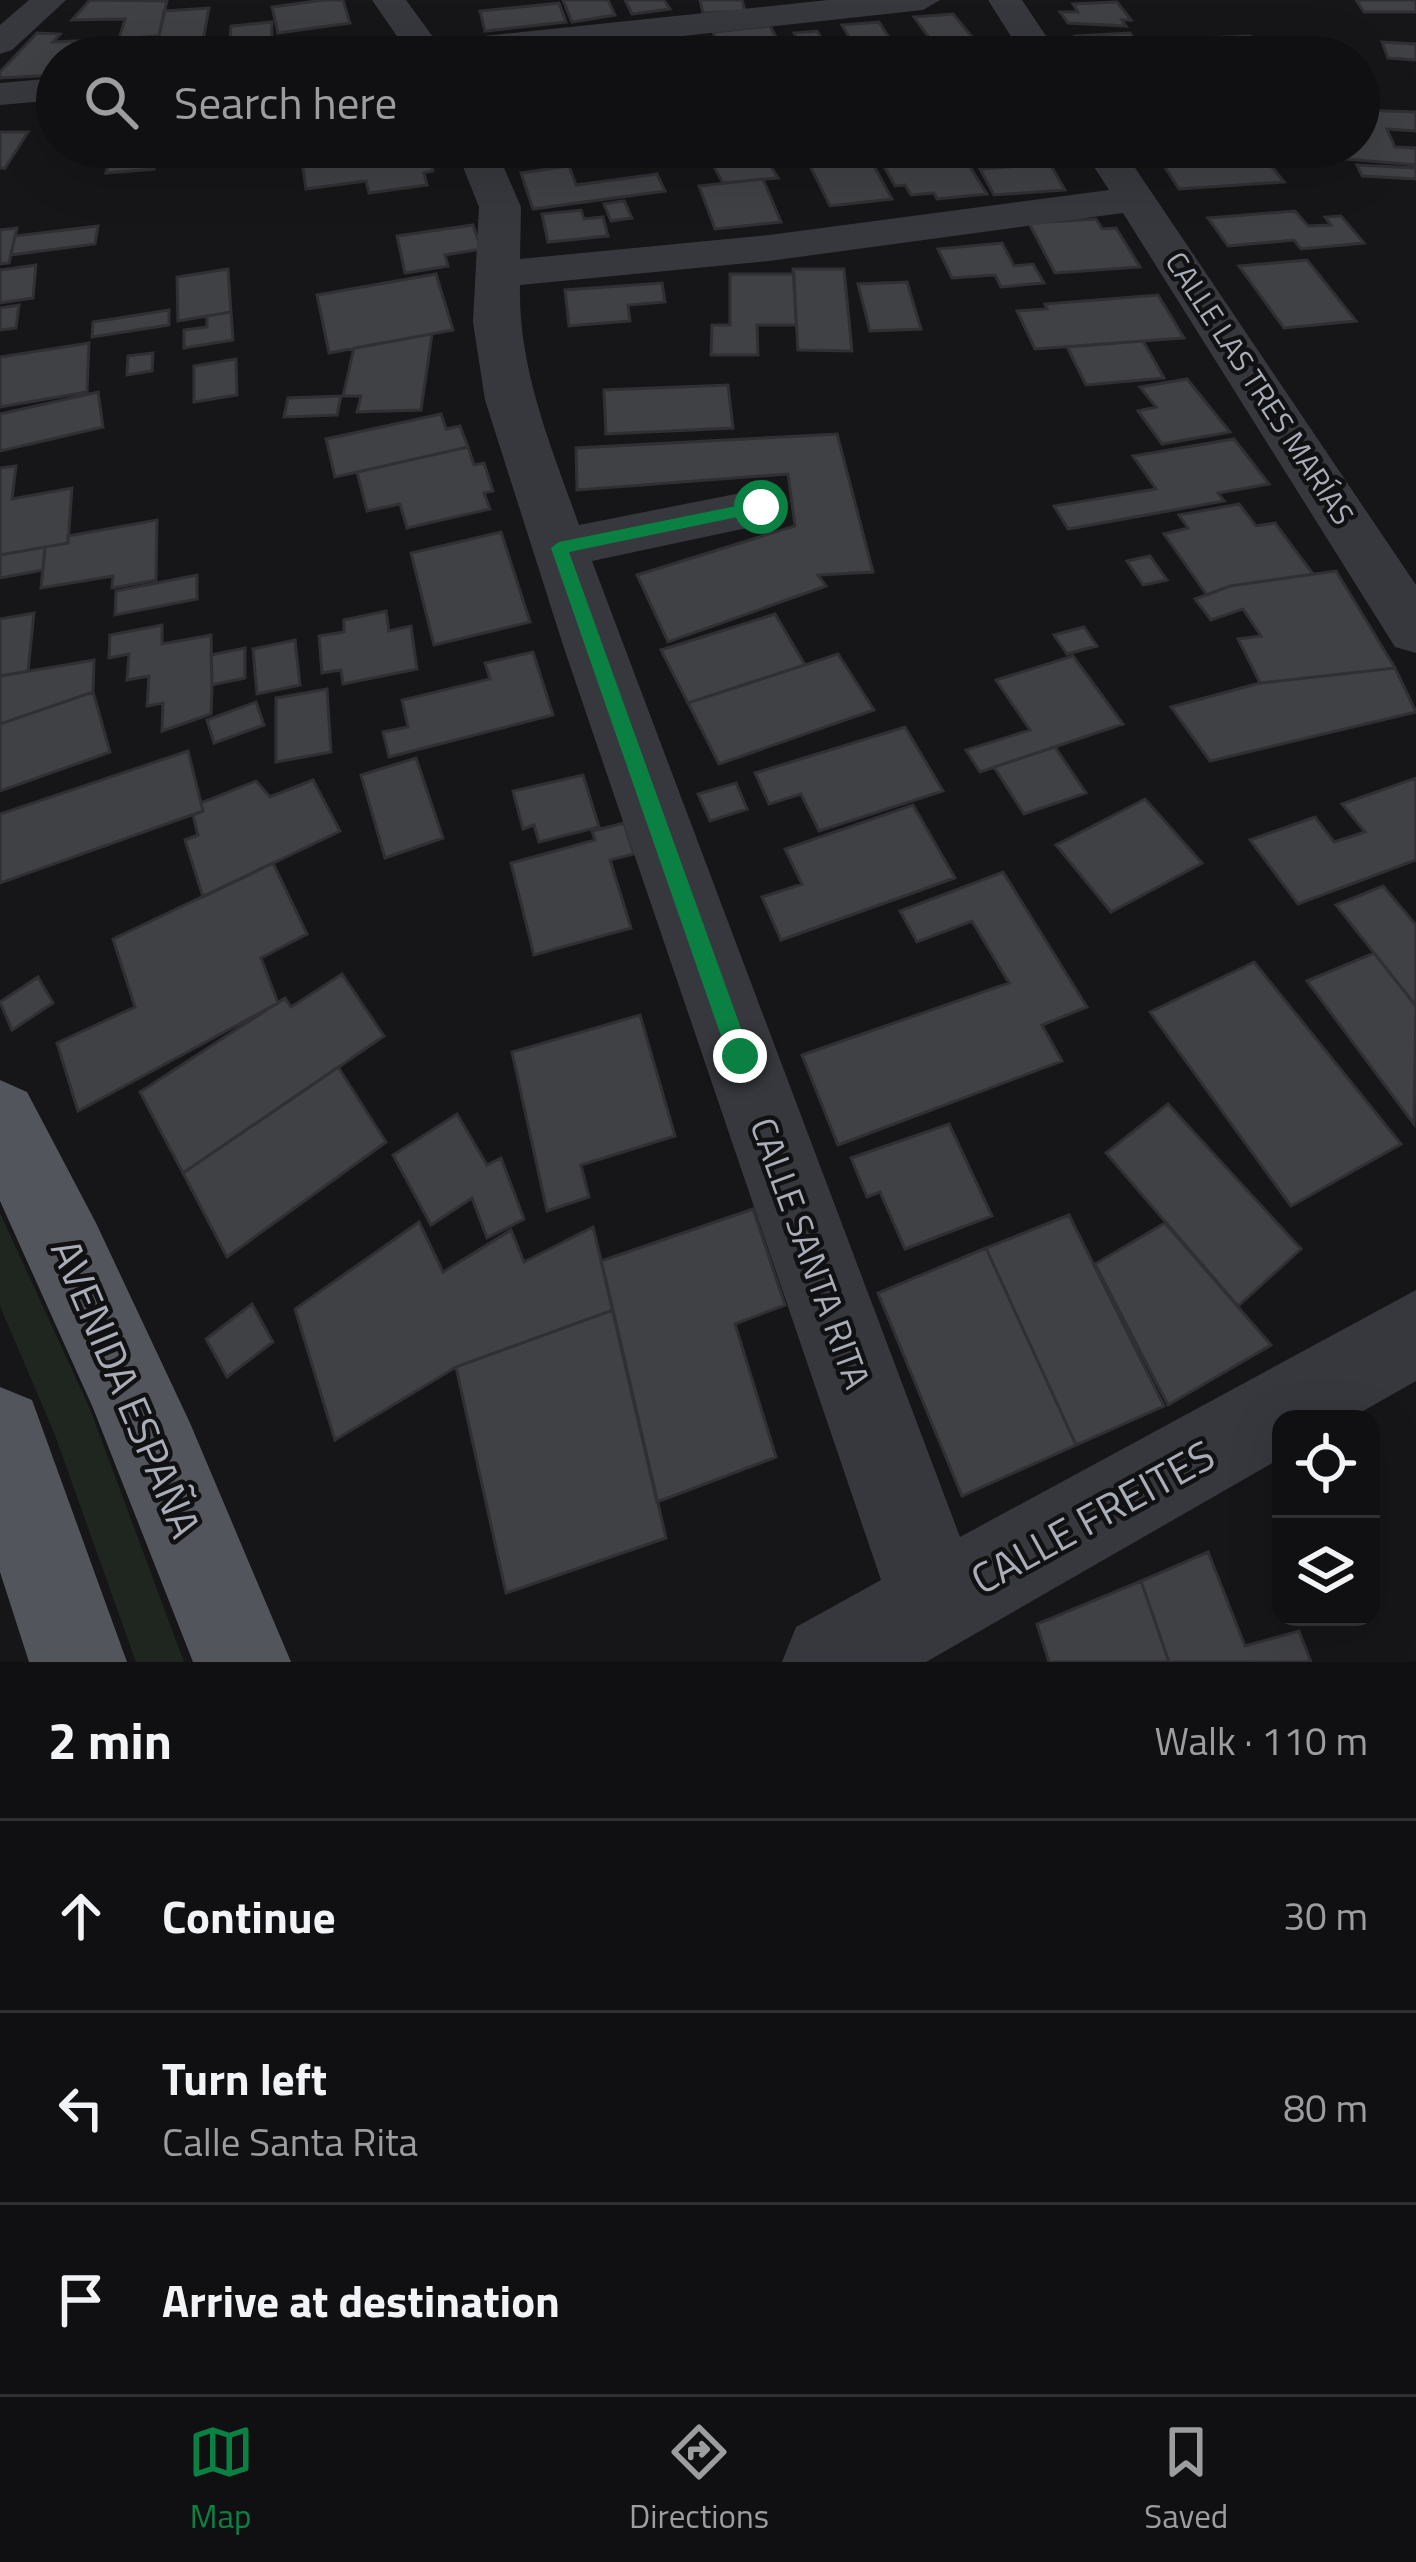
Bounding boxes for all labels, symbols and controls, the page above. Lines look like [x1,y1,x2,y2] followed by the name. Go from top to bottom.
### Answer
[36,36,1380,168] search box
[174,68,397,136] text: Search here
[78,69,144,135] icon: search
[1154,242,1366,534] street label: CALLE LAS TRES MARÍAS
[734,480,788,534] route start
[713,1029,767,1083] route end
[736,1110,886,1396] street label: CALLE SANTA RITA
[35,1229,219,1547] street label: AVENIDA ESPAÑA
[1272,1410,1380,1626] map controls
[1272,1410,1380,1518] button: locate
[958,1423,1226,1609] street label: CALLE FREITES
[1272,1518,1380,1626] button: layers
[48,1701,172,1779] text: 2 min
[1154,1711,1368,1770] text: Walk · 110 m
[162,1882,336,1950] text: Continue
[48,1883,114,1949] icon: ahead
[1283,1886,1368,1945] text: 30 m
[162,2044,327,2112] text: Turn left
[48,2075,114,2141] icon: left
[1283,2078,1368,2137] text: 80 m
[162,2112,418,2171] text: Calle Santa Rita
[162,2266,560,2334] text: Arrive at destination
[48,2267,114,2333] icon: arrive
[188,2419,254,2541] tab: Map
[629,2419,769,2541] tab: Directions
[1144,2419,1228,2541] tab: Saved

